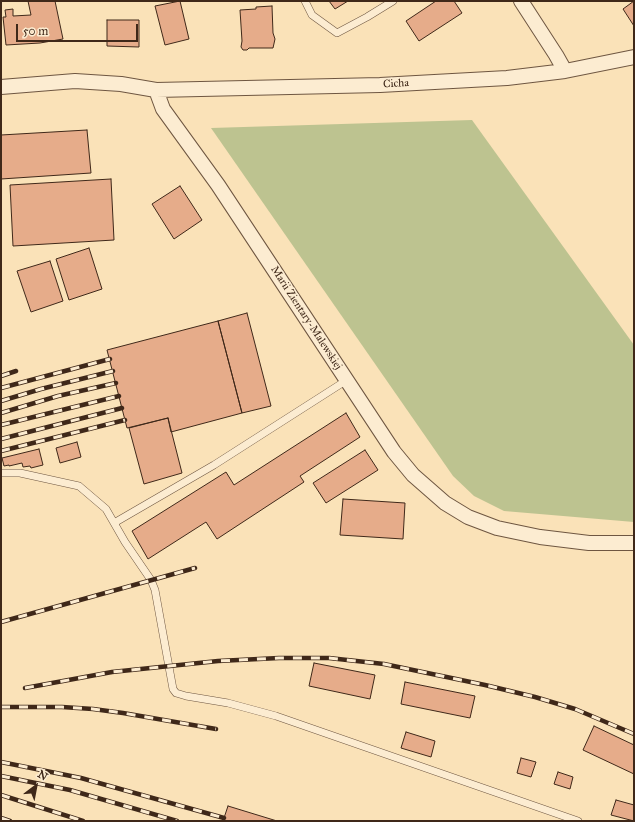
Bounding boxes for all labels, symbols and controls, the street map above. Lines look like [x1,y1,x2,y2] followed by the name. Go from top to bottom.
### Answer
[18,16,140,42] scale bar
[23,24,48,38] text: 50 m
[383,77,409,91] street label: Cicha
[267,264,345,372] street label: Marii Zientary-Malewskiej
[16,766,56,806] north arrow
[35,767,50,783] text: N

